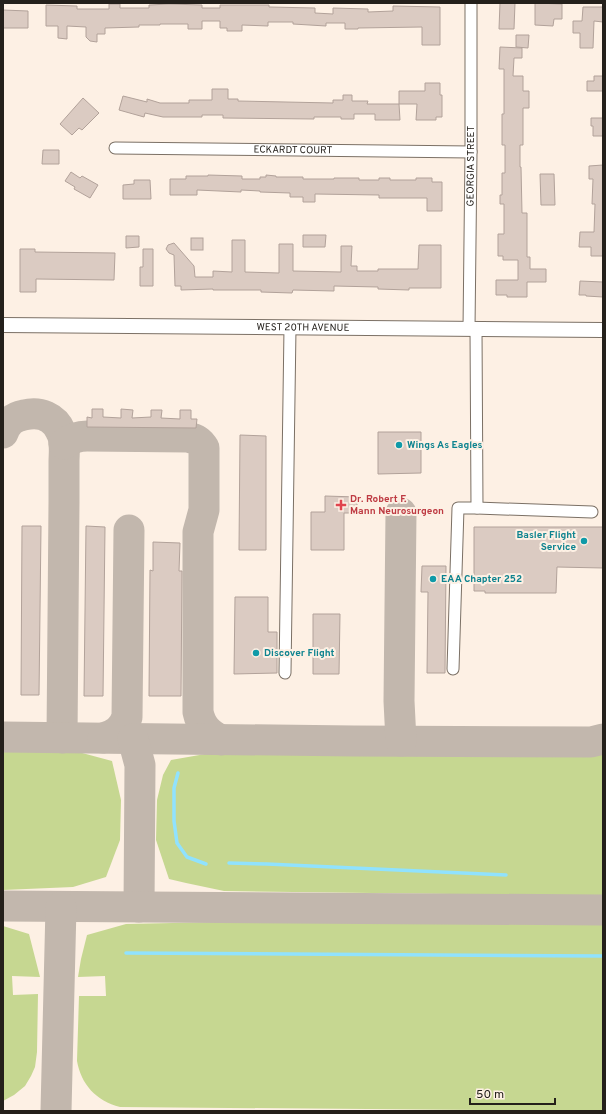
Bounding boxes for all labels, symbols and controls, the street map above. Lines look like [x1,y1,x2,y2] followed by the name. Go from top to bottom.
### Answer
[464,125,478,207] street label: GEORGIA STREET
[253,143,333,157] street label: ECKARDT COURT
[256,321,350,334] street label: WEST 20TH AVENUE
[407,439,483,452] place label: Wings As Eagles
[394,440,404,450] marker: Wings As Eagles
[350,493,444,518] place label: Dr. Robert F. Mann Neurosurgeon
[335,499,347,511] marker: Dr. Robert F. Mann Neurosurgeon
[516,529,576,554] place label: Basler Flight Service
[579,536,589,546] marker: Basler Flight Service
[441,573,522,586] place label: EAA Chapter 252
[428,574,438,584] marker: EAA Chapter 252
[264,647,334,660] place label: Discover Flight
[251,648,261,658] marker: Discover Flight
[470,1080,555,1106] scale bar
[476,1087,504,1103] text: 50 m

